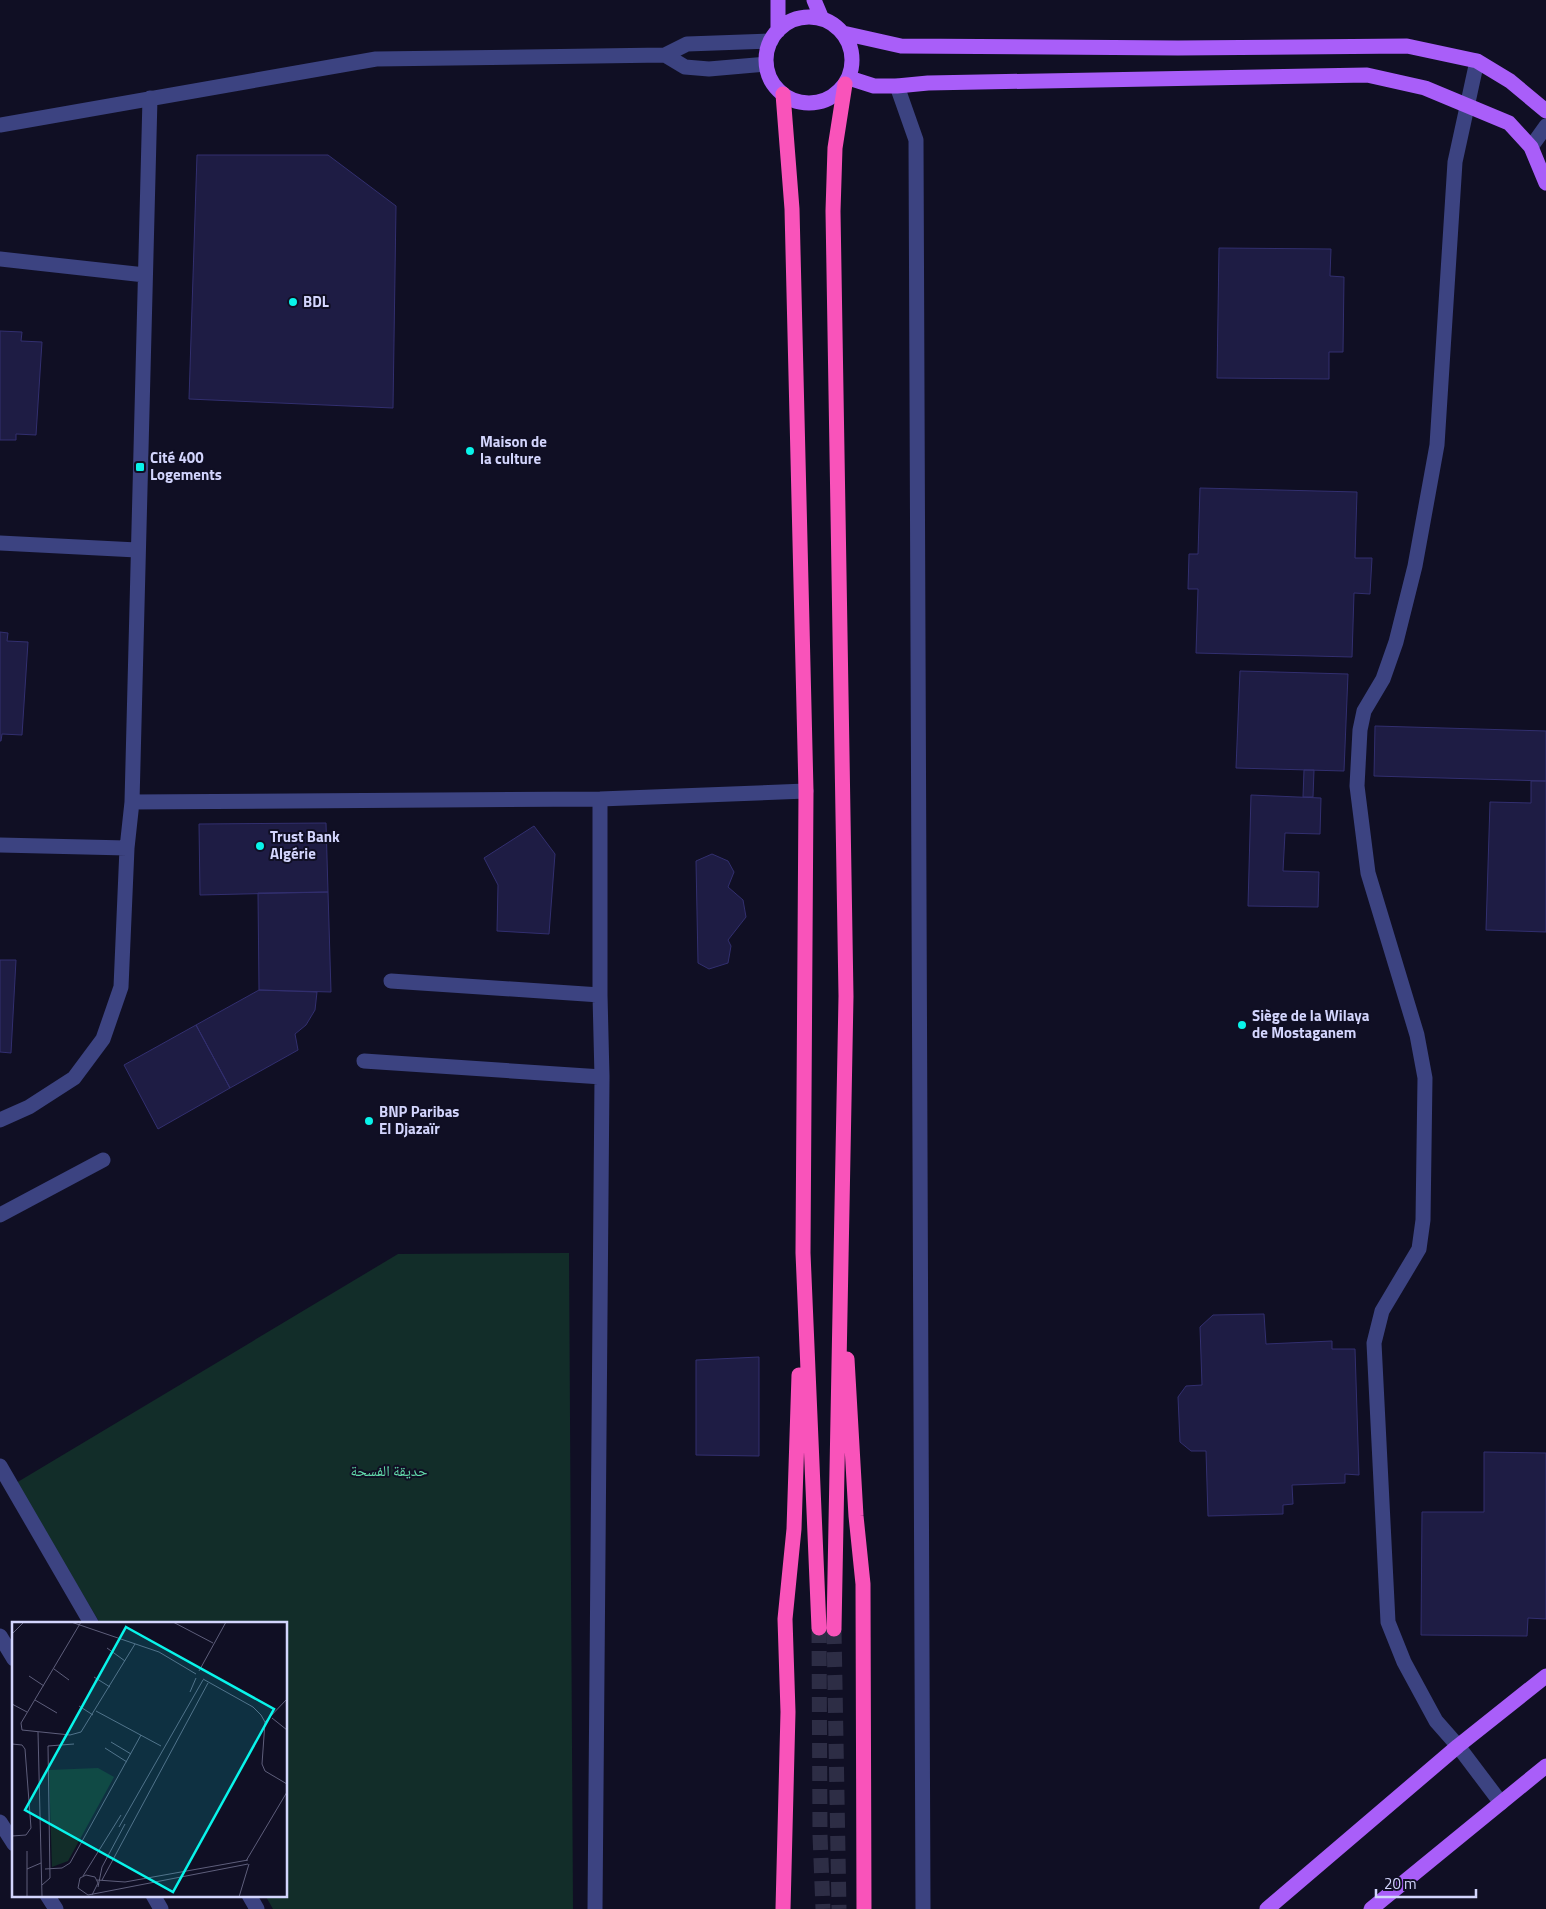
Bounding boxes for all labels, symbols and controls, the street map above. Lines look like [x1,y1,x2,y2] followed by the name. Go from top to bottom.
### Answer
[303,290,329,313] place label: BDL
[287,296,299,308] marker: BDL
[480,430,547,470] place label: Maison de la culture
[464,445,476,457] marker: Maison de la culture
[150,446,222,486] place label: Cité 400 Logements
[134,461,146,473] marker: Cité 400 Logements
[270,825,340,865] place label: Trust Bank Algérie
[254,840,266,852] marker: Trust Bank Algérie
[1252,1004,1370,1044] place label: Siège de la Wilaya de Mostaganem
[1236,1019,1248,1031] marker: Siège de la Wilaya de Mostaganem
[379,1100,459,1140] place label: BNP Paribas El Djazaïr
[363,1115,375,1127] marker: BNP Paribas El Djazaïr
[351,1459,428,1482] park label: حديقة الفسحة
[12,1622,288,1896] inset map
[1376,1866,1476,1898] scale bar
[1384,1872,1417,1895] text: 20 m

